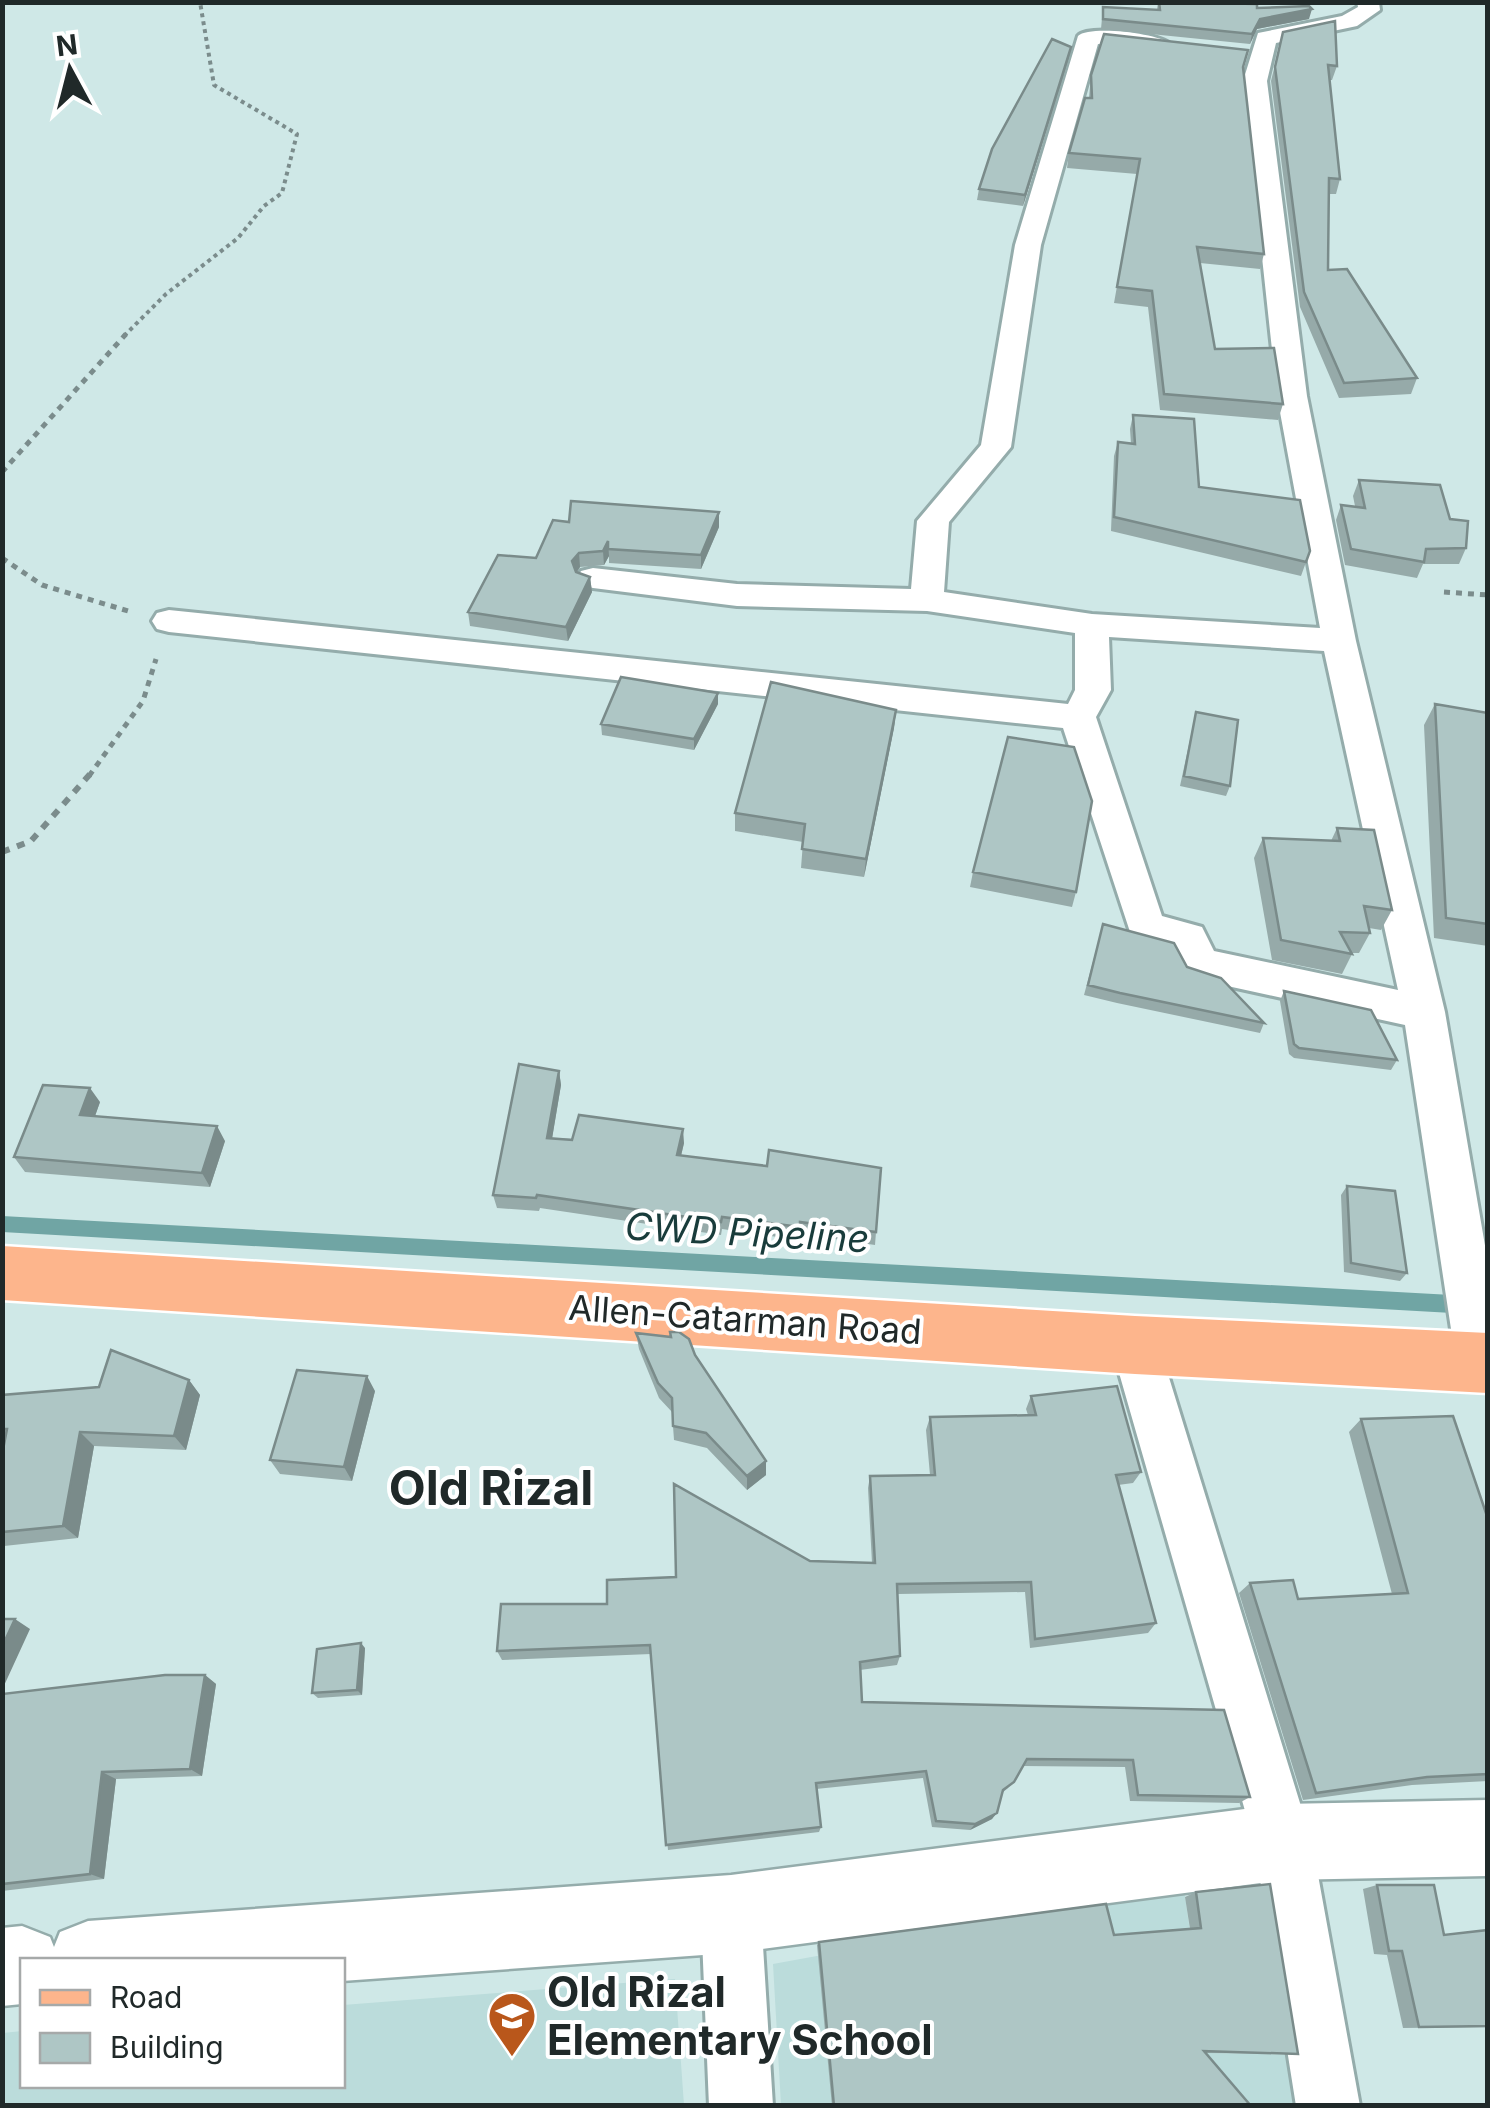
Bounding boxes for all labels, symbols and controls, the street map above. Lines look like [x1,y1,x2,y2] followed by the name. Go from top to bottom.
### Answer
[20,20,120,120] north arrow
[54,27,80,63] text: N
[624,1203,870,1261] water label: CWD Pipeline
[567,1286,923,1352] street label: Allen-Catarman Road
[389,1458,593,1517] district label: Old Rizal
[20,1958,345,2088] legend
[547,1966,933,2065] place label: Old Rizal Elementary School
[110,1979,182,2015] text: Road
[486,1990,538,2058] school or university icon: Old Rizal Elementary School
[110,2029,224,2065] text: Building

